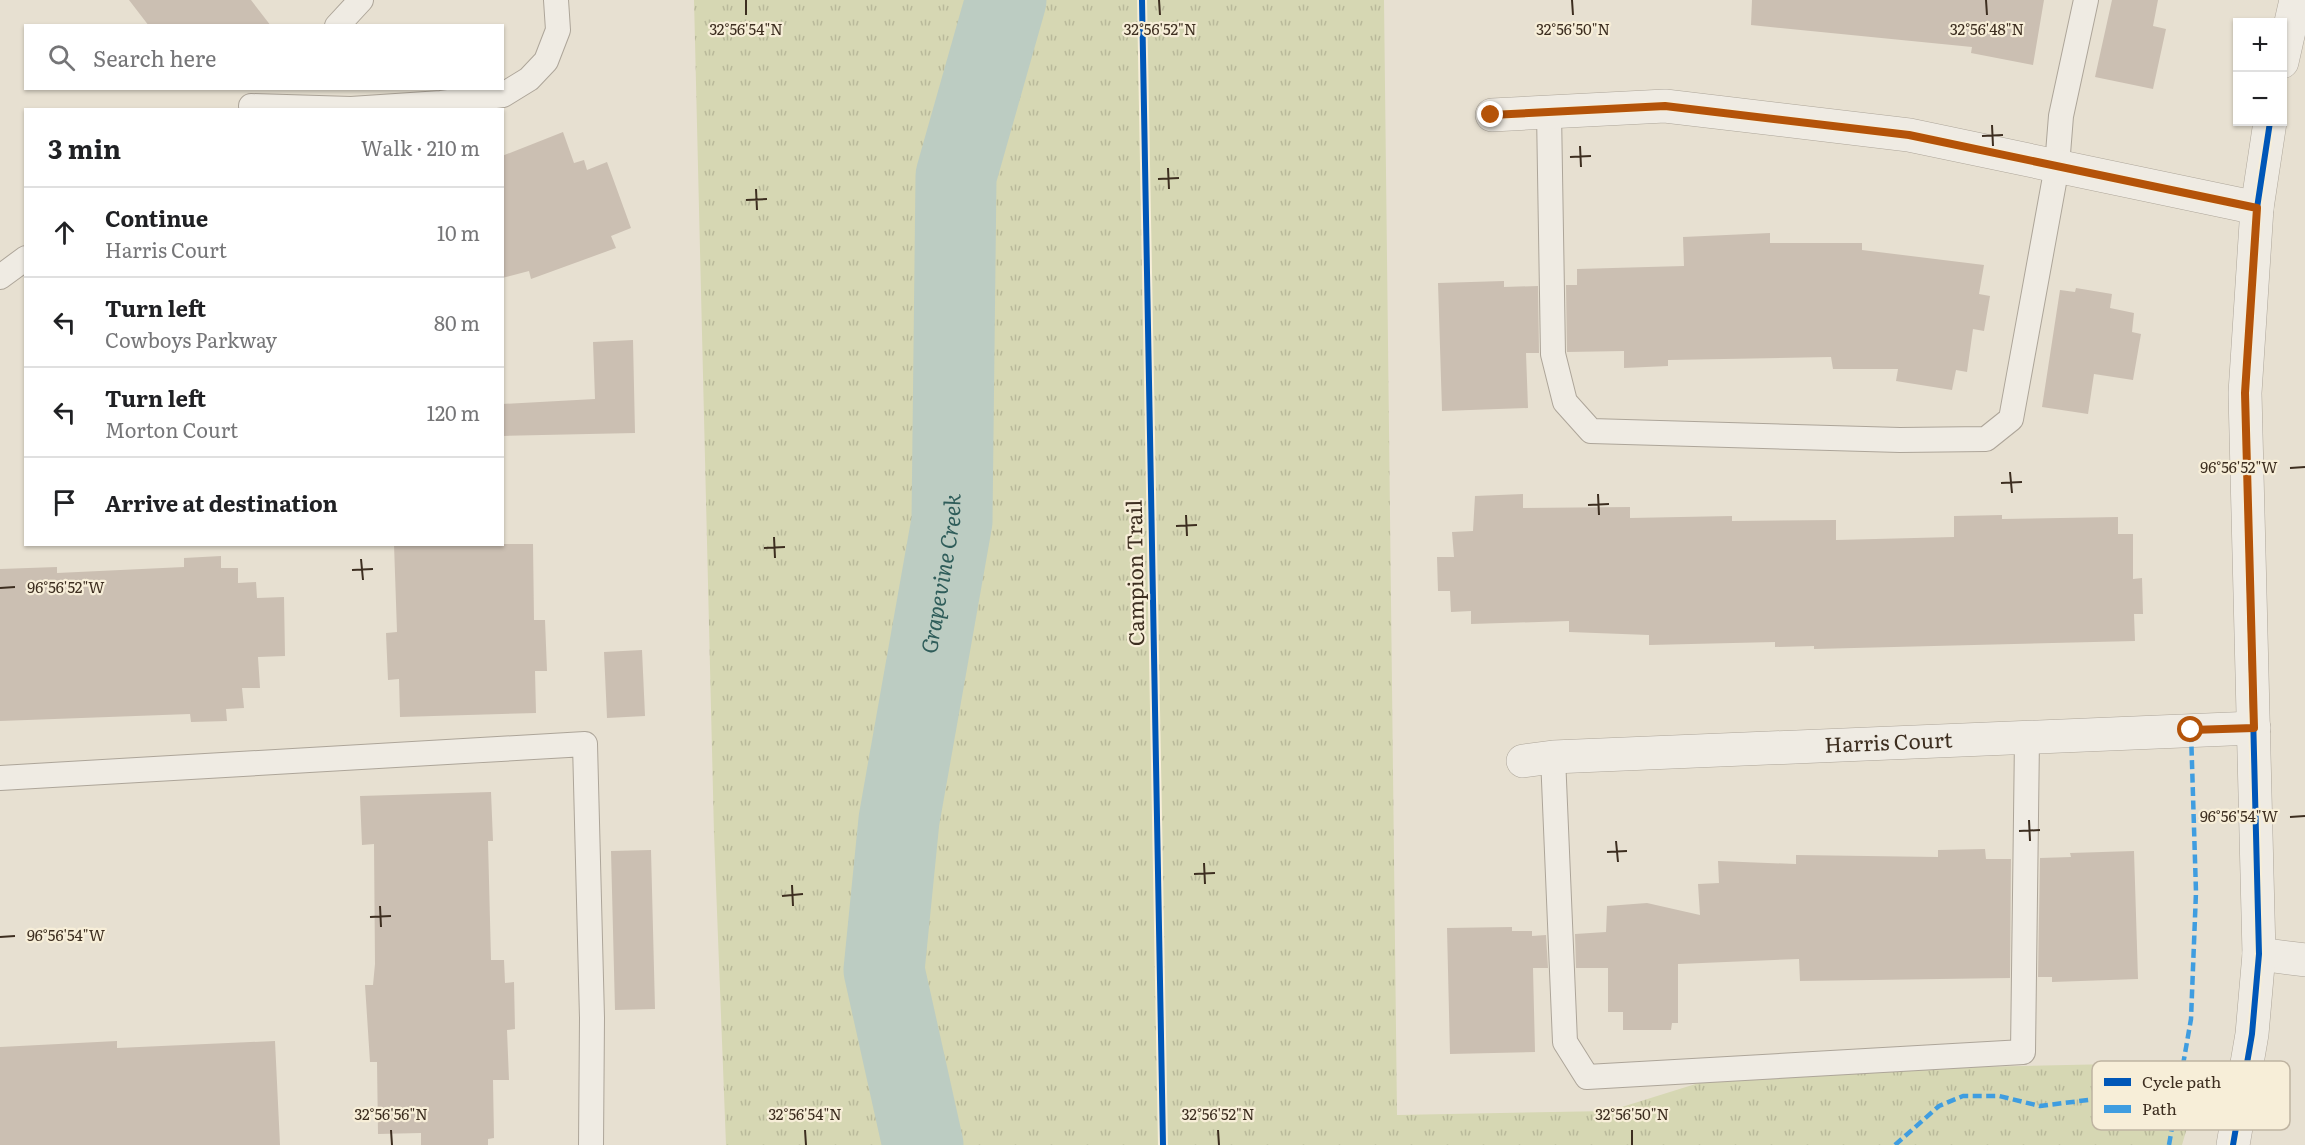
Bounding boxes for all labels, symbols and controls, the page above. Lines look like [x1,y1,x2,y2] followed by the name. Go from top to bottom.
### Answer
[709,17,783,40] text: 32°56'54"N
[1124,17,1196,40] text: 32°56'52"N
[1536,17,1610,40] text: 32°56'50"N
[1950,17,2024,40] text: 32°56'48"N
[2233,18,2287,126] map controls
[2233,18,2287,72] button: +
[24,24,504,90] search box
[45,41,78,74] icon: search
[93,41,216,74] text: Search here
[2233,72,2287,126] button: −
[1477,101,1503,127] route end
[48,128,121,167] text: 3 min
[361,132,480,162] text: Walk · 210 m
[105,201,208,234] text: Continue
[48,216,81,249] icon: ahead
[437,217,480,247] text: 10 m
[105,234,227,264] text: Harris Court
[105,291,206,324] text: Turn left
[48,306,81,339] icon: left
[434,307,480,337] text: 80 m
[105,324,277,354] text: Cowboys Parkway
[105,381,206,414] text: Turn left
[48,396,81,429] icon: left
[427,397,480,427] text: 120 m
[105,414,238,444] text: Morton Court
[2200,455,2278,478] text: 96°56'52"W
[48,486,81,519] icon: arrive
[105,486,338,519] text: Arrive at destination
[911,494,968,656] water label: Grapevine Creek
[1117,500,1150,646] street label: Campion Trail
[27,575,105,598] text: 96°56'52"W
[2177,716,2203,742] route start
[1824,722,1953,759] street label: Harris Court
[2200,804,2279,827] text: 96°56'54"W
[27,923,106,946] text: 96°56'54"W
[2092,1061,2290,1130] legend
[2142,1069,2222,1093] text: Cycle path
[2142,1096,2177,1120] text: Path
[354,1102,428,1125] text: 32°56'56"N
[768,1102,842,1125] text: 32°56'54"N
[1182,1102,1254,1125] text: 32°56'52"N
[1595,1102,1669,1125] text: 32°56'50"N

